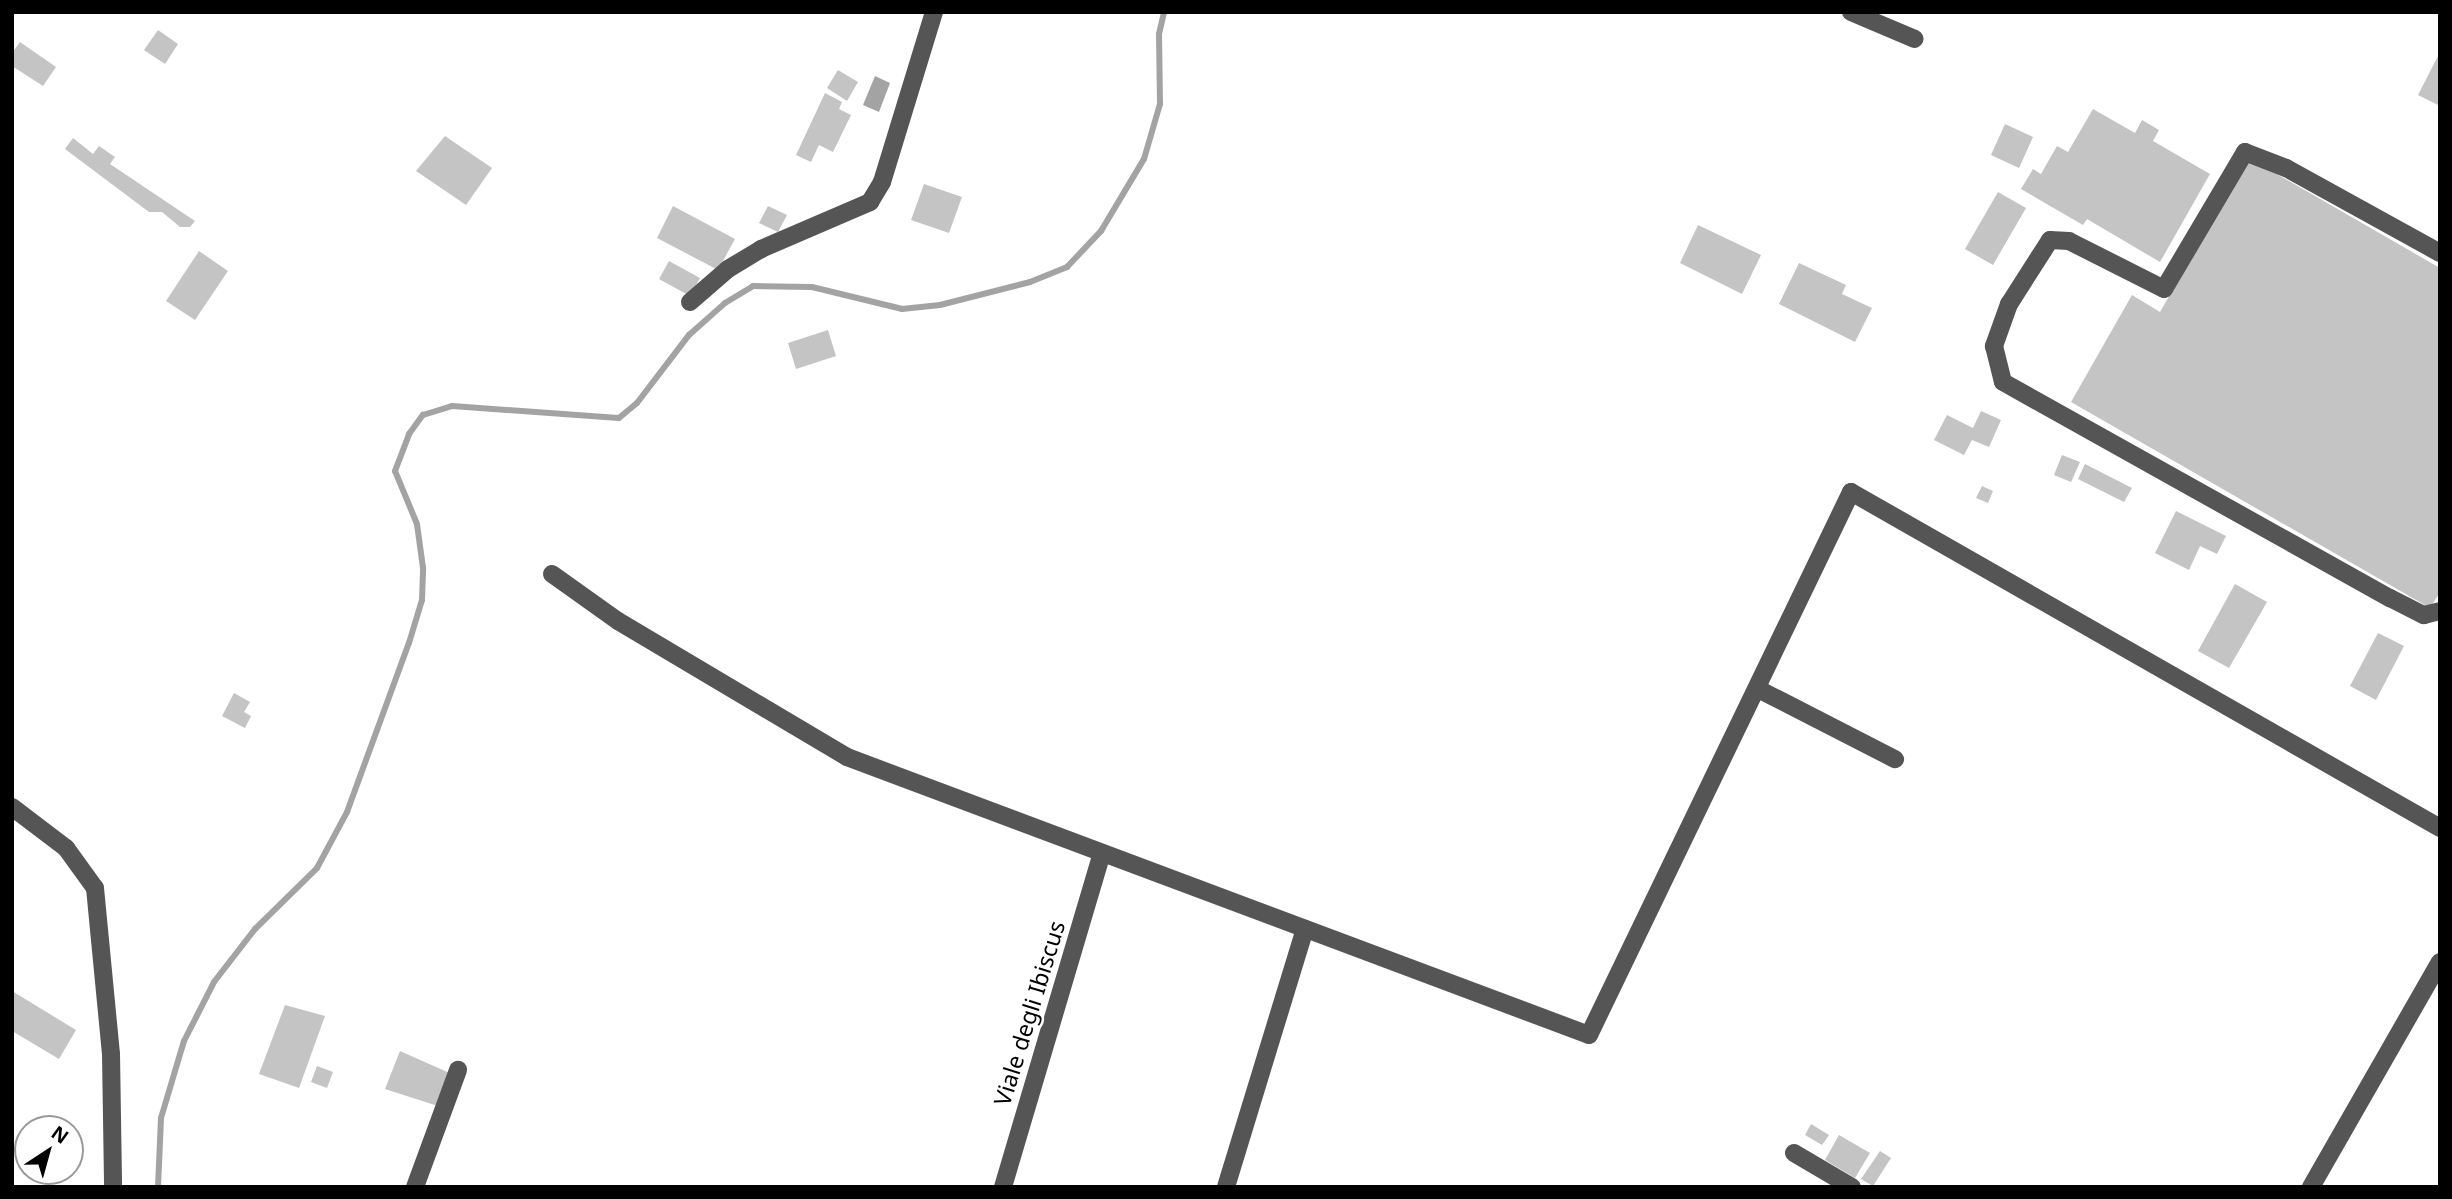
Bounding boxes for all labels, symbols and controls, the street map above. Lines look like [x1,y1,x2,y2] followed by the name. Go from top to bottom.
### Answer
[988,917,1070,1109] street label: Viale degli Ibiscus
[14,1115,84,1185] north arrow
[46,1120,74,1150] text: N

